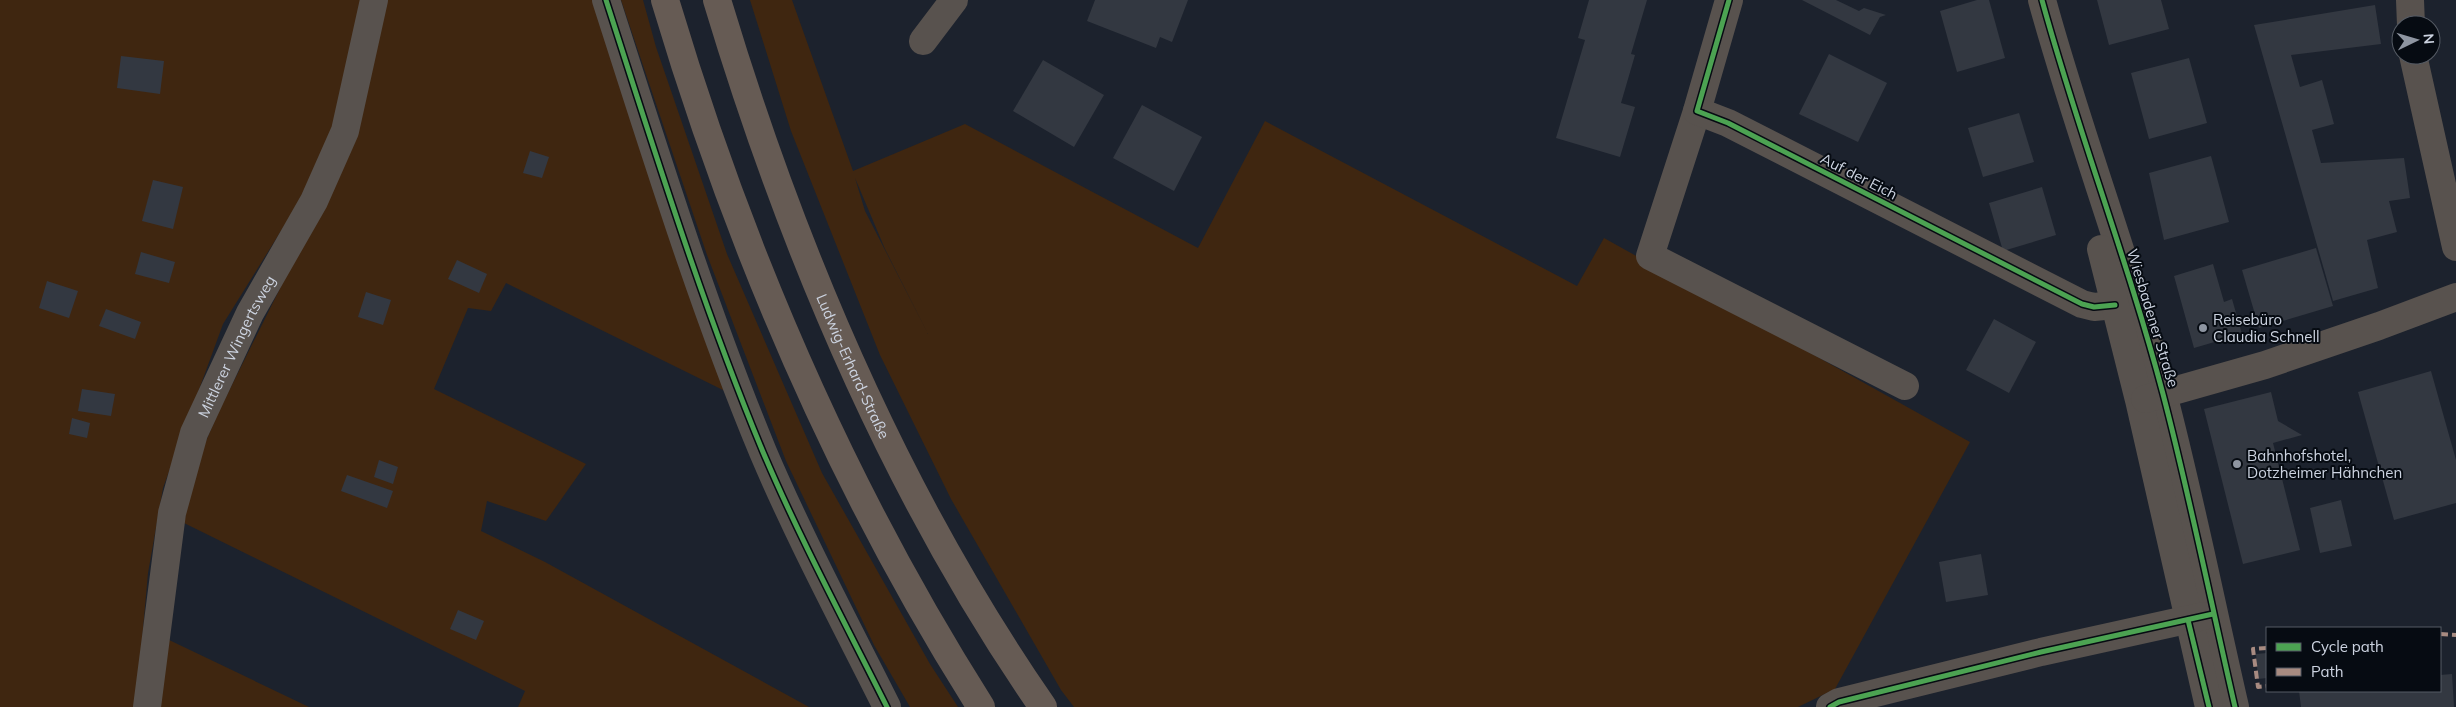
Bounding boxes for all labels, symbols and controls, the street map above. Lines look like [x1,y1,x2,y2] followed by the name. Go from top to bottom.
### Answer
[2391,15,2441,65] north arrow
[2420,33,2438,45] text: N
[1817,149,1901,203] street label: Auf der Eich
[2123,246,2183,390] street label: Wiesbadener Straße
[193,272,279,420] street label: Mittlerer Wingertsweg
[813,291,895,442] street label: Ludwig-Erhard-Straße
[2213,310,2320,346] place label: Reisebüro Claudia Schnell
[2197,322,2209,334] marker: Reisebüro Claudia Schnell
[2247,446,2402,482] place label: Bahnhofshotel, Dotzheimer Hähnchen
[2231,458,2243,470] marker: Bahnhofshotel, Dotzheimer Hähnchen
[2266,627,2441,692] legend
[2311,637,2384,656] text: Cycle path
[2311,662,2343,681] text: Path

